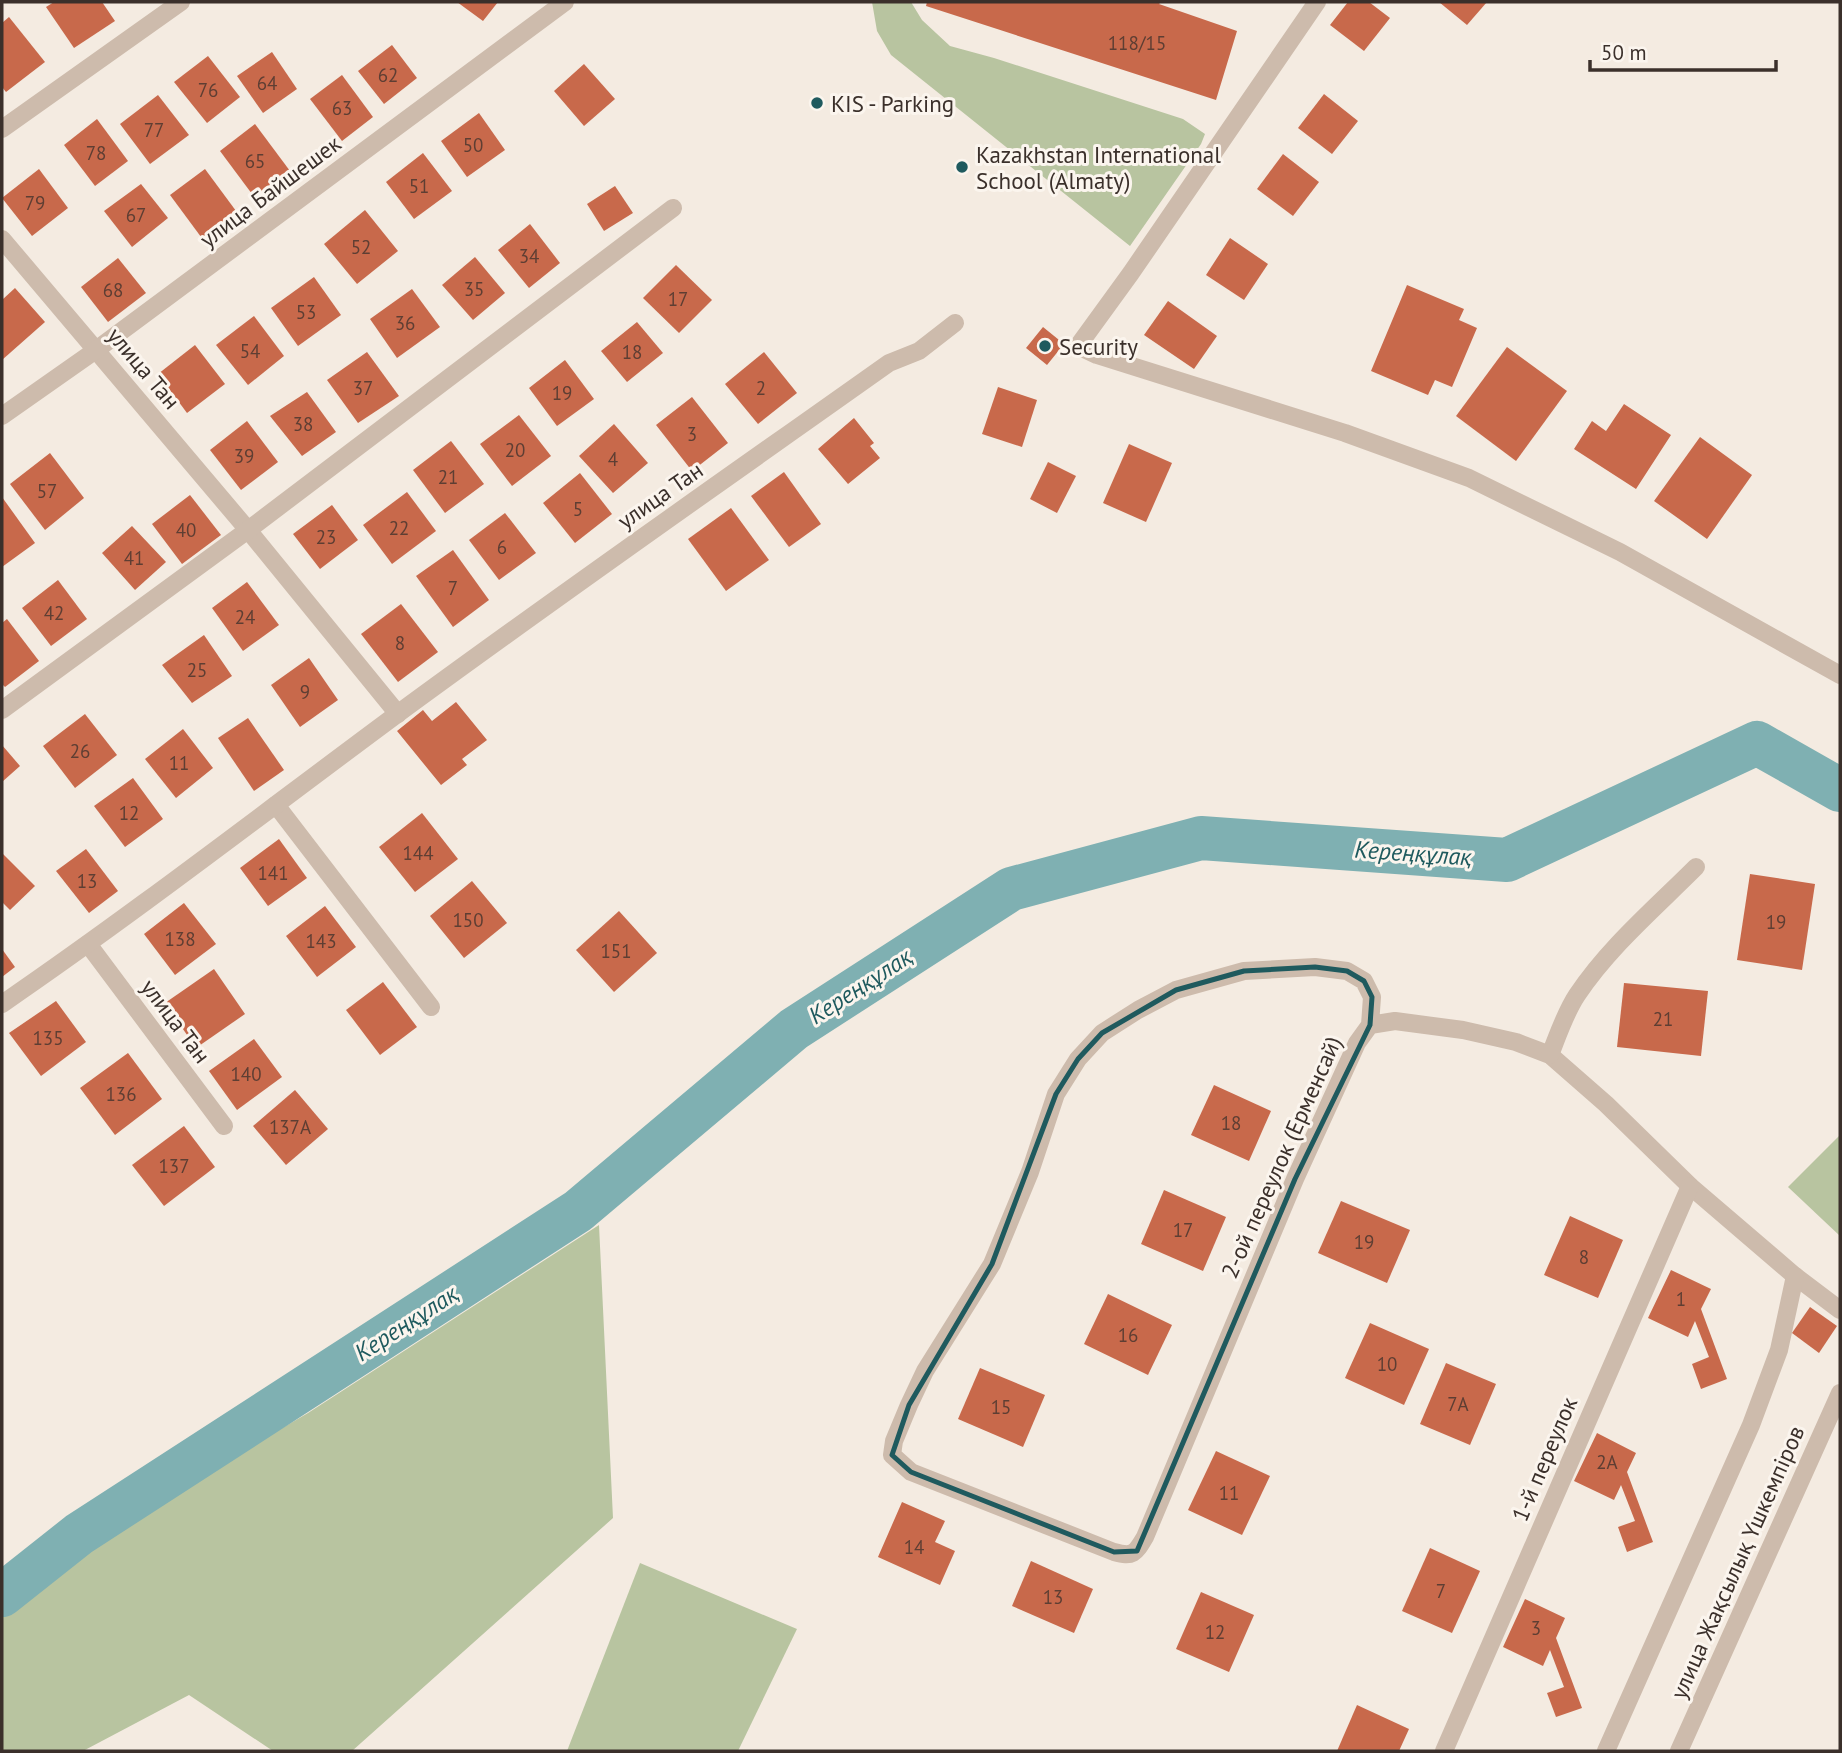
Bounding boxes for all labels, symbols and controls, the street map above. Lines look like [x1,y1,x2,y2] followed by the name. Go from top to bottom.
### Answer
[1590,28,1776,72] scale bar
[1108,31,1166,55] house number: 118/15
[1601,39,1647,66] text: 50 m
[378,63,398,87] house number: 62
[257,71,277,95] house number: 64
[198,78,218,102] house number: 76
[831,89,954,118] place label: KIS - Parking
[809,95,825,111] marker: KIS - Parking
[332,96,352,120] house number: 63
[144,118,164,142] house number: 77
[194,128,346,254] street label: улица Байшешек
[463,133,483,157] house number: 50
[976,140,1221,195] place label: Kazakhstan International School (Almaty)
[86,141,106,165] house number: 78
[245,149,265,173] house number: 65
[954,159,970,175] marker: Kazakhstan International School (Almaty)
[409,174,429,198] house number: 51
[25,191,45,215] house number: 79
[126,203,146,227] house number: 67
[351,235,371,259] house number: 52
[519,244,539,268] house number: 34
[464,277,484,301] house number: 35
[103,278,123,302] house number: 68
[668,287,688,311] house number: 17
[296,300,316,324] house number: 53
[395,311,415,335] house number: 36
[101,321,187,415] street label: улица Тан
[1059,332,1138,361] place label: Security
[1037,338,1053,354] marker: Security
[240,339,260,363] house number: 54
[622,340,642,364] house number: 18
[353,376,373,400] house number: 37
[756,376,766,400] house number: 2
[552,381,572,405] house number: 19
[293,412,313,436] house number: 38
[687,422,697,446] house number: 3
[505,438,525,462] house number: 20
[234,444,254,468] house number: 39
[608,447,618,471] house number: 4
[612,455,708,535] street label: улица Тан
[438,465,458,489] house number: 21
[37,479,57,503] house number: 57
[573,497,583,521] house number: 5
[389,516,409,540] house number: 22
[176,518,196,542] house number: 40
[316,525,336,549] house number: 23
[497,535,507,559] house number: 6
[124,546,144,570] house number: 41
[448,576,458,600] house number: 7
[44,601,64,625] house number: 42
[235,605,255,629] house number: 24
[395,631,405,655] house number: 8
[187,658,207,682] house number: 25
[300,680,310,704] house number: 9
[70,739,90,763] house number: 26
[169,751,189,775] house number: 11
[119,801,139,825] house number: 12
[1354,833,1473,873] water label: Кереңқұлақ
[402,841,434,865] house number: 144
[257,861,289,885] house number: 141
[77,869,97,893] house number: 13
[452,908,484,932] house number: 150
[1766,910,1786,934] house number: 19
[164,927,196,951] house number: 138
[305,929,337,953] house number: 143
[600,939,632,963] house number: 151
[803,941,918,1031] water label: Кереңқұлақ
[135,973,217,1069] street label: улица Тан
[1653,1007,1673,1031] house number: 21
[32,1026,64,1050] house number: 135
[1214,1031,1348,1283] street label: 2-ой переулок (Ерменсай)
[230,1062,262,1086] house number: 140
[105,1082,137,1106] house number: 136
[1221,1111,1241,1135] house number: 18
[269,1115,311,1139] house number: 137А
[158,1154,190,1178] house number: 137
[1173,1218,1193,1242] house number: 17
[1354,1230,1374,1254] house number: 19
[1579,1245,1589,1269] house number: 8
[349,1278,464,1368] water label: Кереңқұлақ
[1676,1287,1686,1311] house number: 1
[1118,1323,1138,1347] house number: 16
[1377,1352,1397,1376] house number: 10
[1447,1392,1469,1416] house number: 7А
[1505,1392,1583,1526] street label: 1-й переулок
[991,1395,1011,1419] house number: 15
[1664,1421,1810,1703] street label: улица Жақсылық Үшкемпіров
[1596,1450,1618,1474] house number: 2А
[1219,1481,1239,1505] house number: 11
[904,1535,924,1559] house number: 14
[1436,1579,1446,1603] house number: 7
[1043,1585,1063,1609] house number: 13
[1531,1616,1541,1640] house number: 3
[1205,1620,1225,1644] house number: 12

